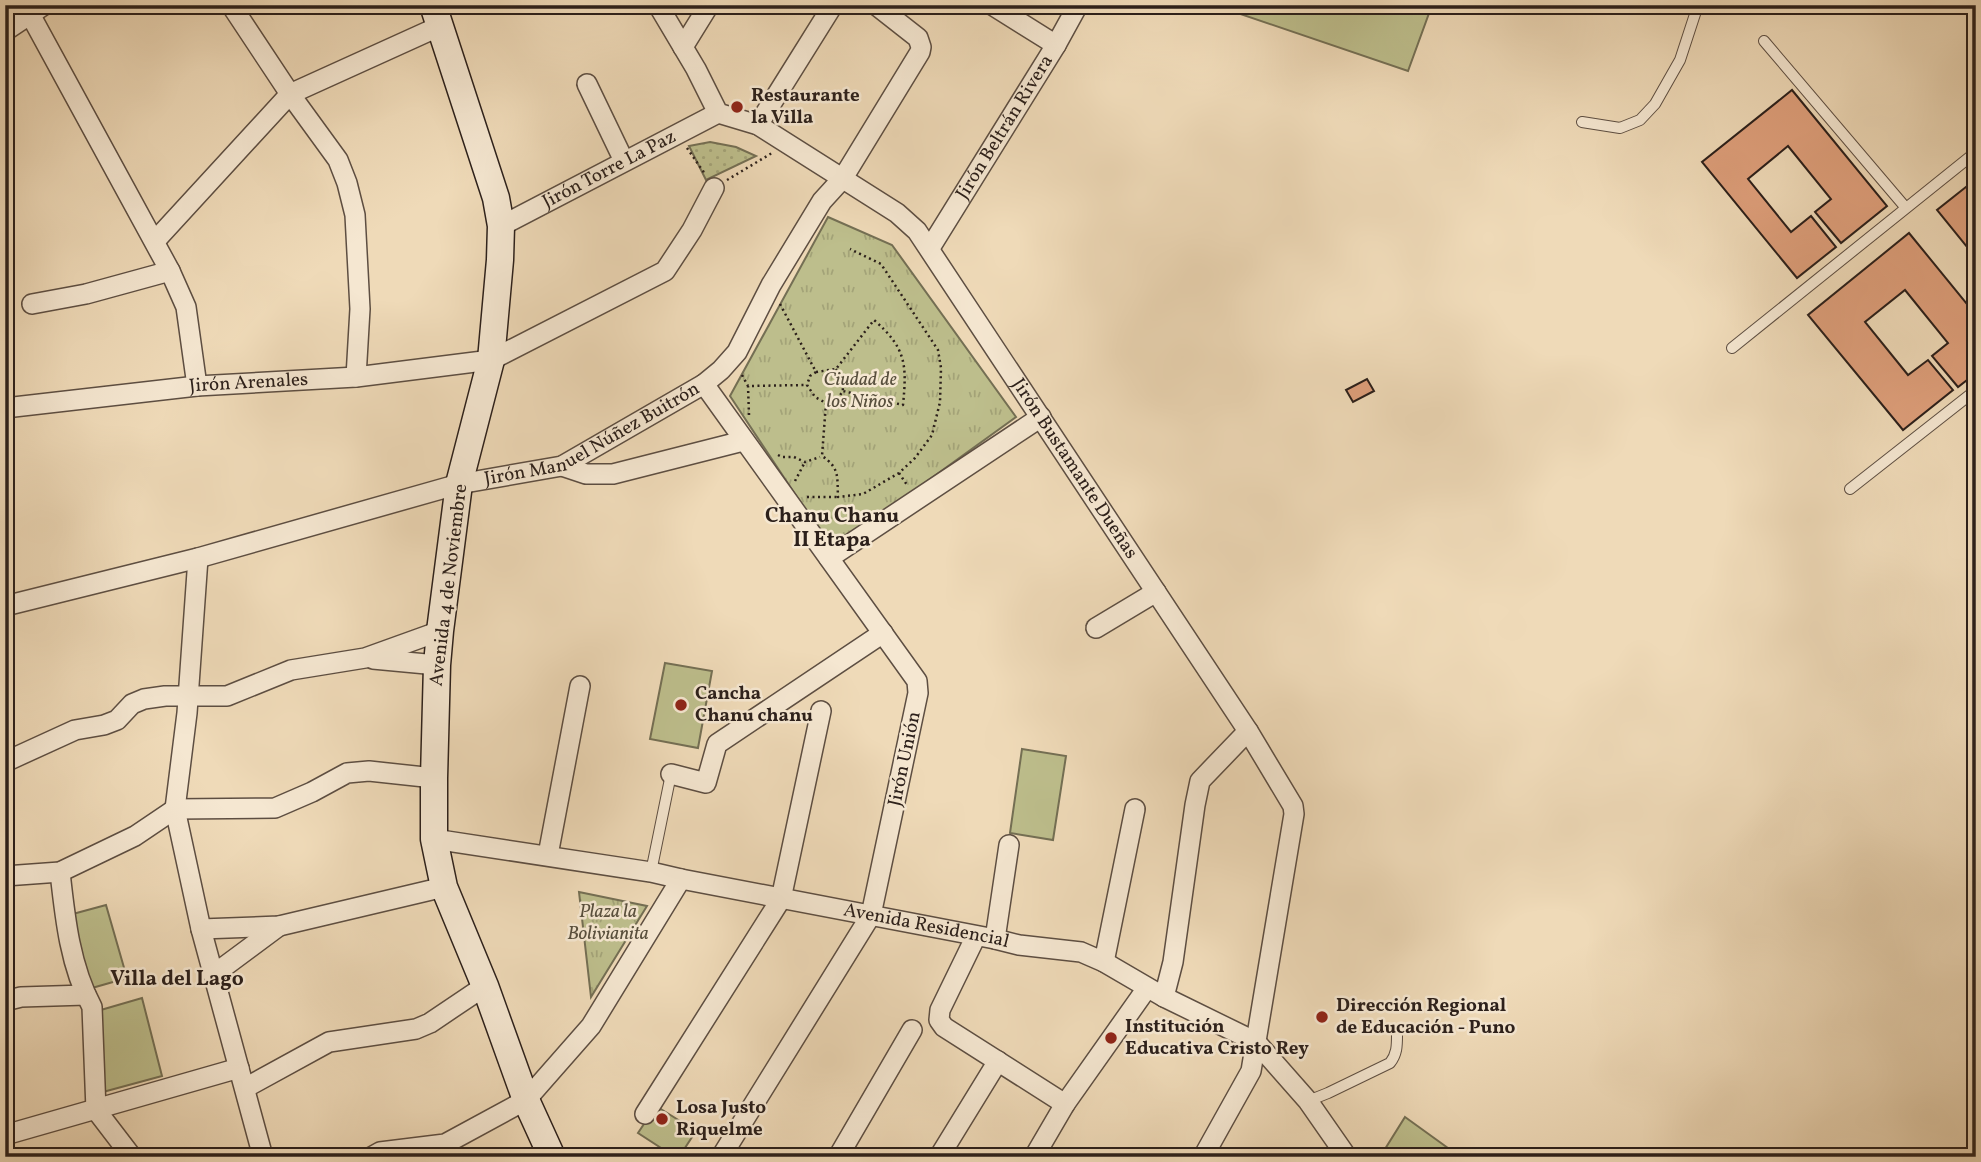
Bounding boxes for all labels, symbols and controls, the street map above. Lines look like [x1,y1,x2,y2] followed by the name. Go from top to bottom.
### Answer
[950,50,1060,205] street label: Jirón Beltrán Rivera
[751,83,860,131] place label: Restaurante la Villa
[729,99,745,115] marker: Restaurante la Villa
[538,124,681,215] street label: Jirón Torre La Paz
[188,367,309,400] street label: Jirón Arenales
[823,367,897,415] park label: Ciudad de los Niños
[1005,373,1144,564] street label: Jirón Bustamante Dueñas
[482,376,705,492] street label: Jirón Manuel Núñez Buitrón
[424,482,474,688] street label: Avenida 4 de Noviembre
[765,502,899,555] district label: Chanu Chanu II Etapa
[695,681,813,729] place label: Cancha Chanu chanu
[673,697,689,713] marker: Cancha Chanu chanu
[882,709,928,809] street label: Jirón Unión
[841,897,1012,955] street label: Avenida Residencial
[567,899,649,947] park label: Plaza la Bolivianita
[110,965,244,994] district label: Villa del Lago
[1336,993,1516,1041] place label: Dirección Regional de Educación - Puno
[1314,1009,1330,1025] marker: Dirección Regional de Educación - Puno
[1125,1014,1309,1062] place label: Institución Educativa Cristo Rey
[1103,1030,1119,1046] marker: Institución Educativa Cristo Rey
[676,1095,766,1143] place label: Losa Justo Riquelme
[654,1111,670,1127] marker: Losa Justo Riquelme

